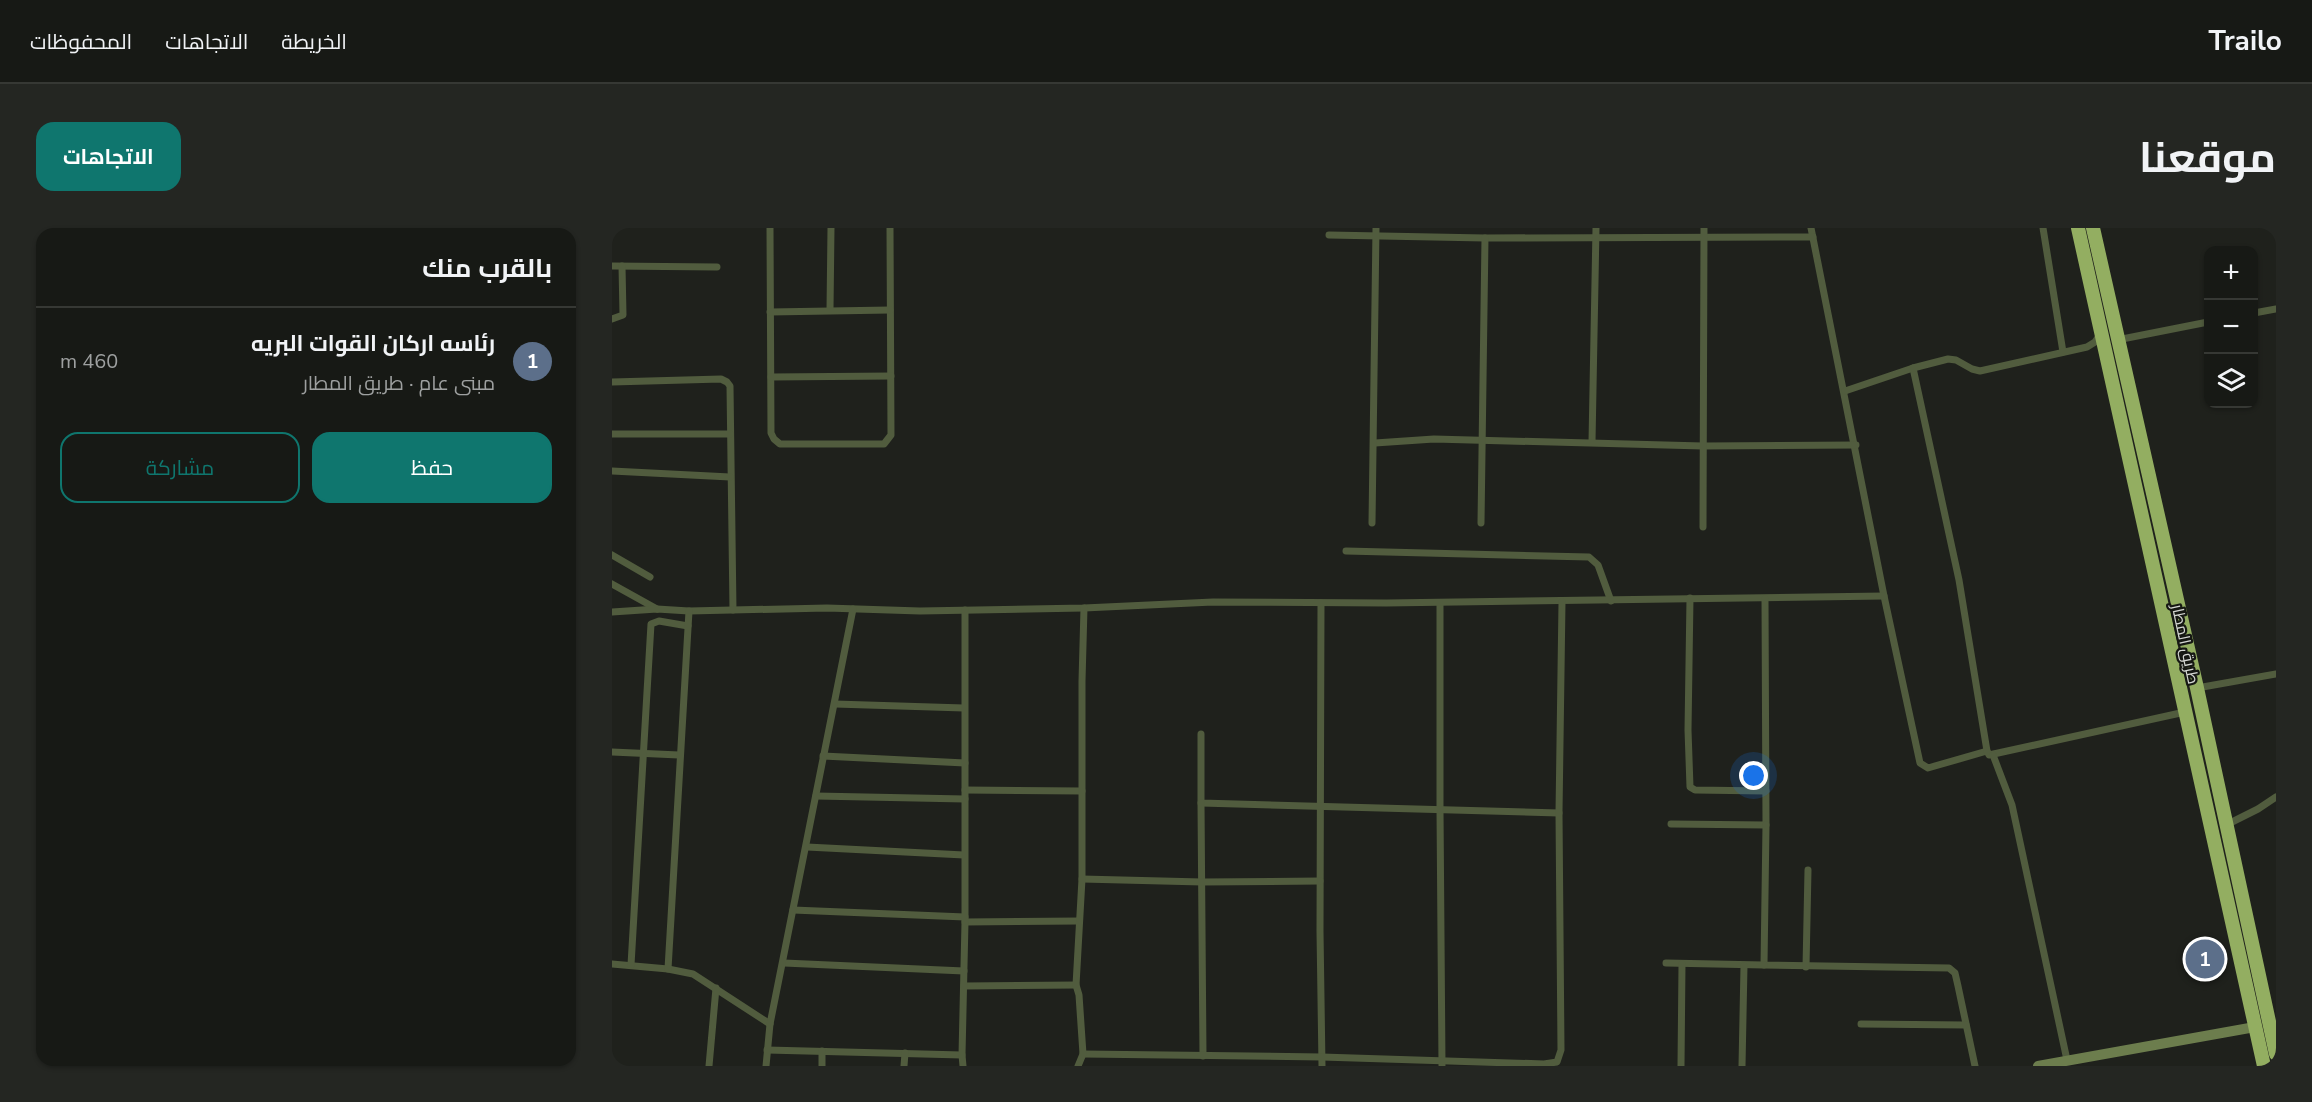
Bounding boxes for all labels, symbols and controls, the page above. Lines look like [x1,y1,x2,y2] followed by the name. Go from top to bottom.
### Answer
[2209,22,2282,60] text: Trailo
[30,28,132,56] text: المحفوظات
[165,28,248,56] text: الاتجاهات
[281,28,347,56] text: الخريطة
[36,122,181,191] button: الاتجاهات
[2139,130,2276,187] text: موقعنا
[2204,246,2258,408] map controls
[2204,246,2258,300] button: +
[422,251,552,286] text: بالقرب منك
[2204,300,2258,354] button: −
[251,329,495,359] text: رئاسه اركان القوات البريه
[60,348,118,375] text: 460 m
[527,348,539,375] text: 1
[2204,354,2258,408] button: layers
[302,370,495,397] text: مبنى عام · طريق المطار
[60,432,300,503] button: مشاركة
[312,432,552,503] button: حفظ
[2166,601,2204,686] street label: طريق المطار
[1739,761,1768,790] your location
[2186,936,2224,982] pin: 1

